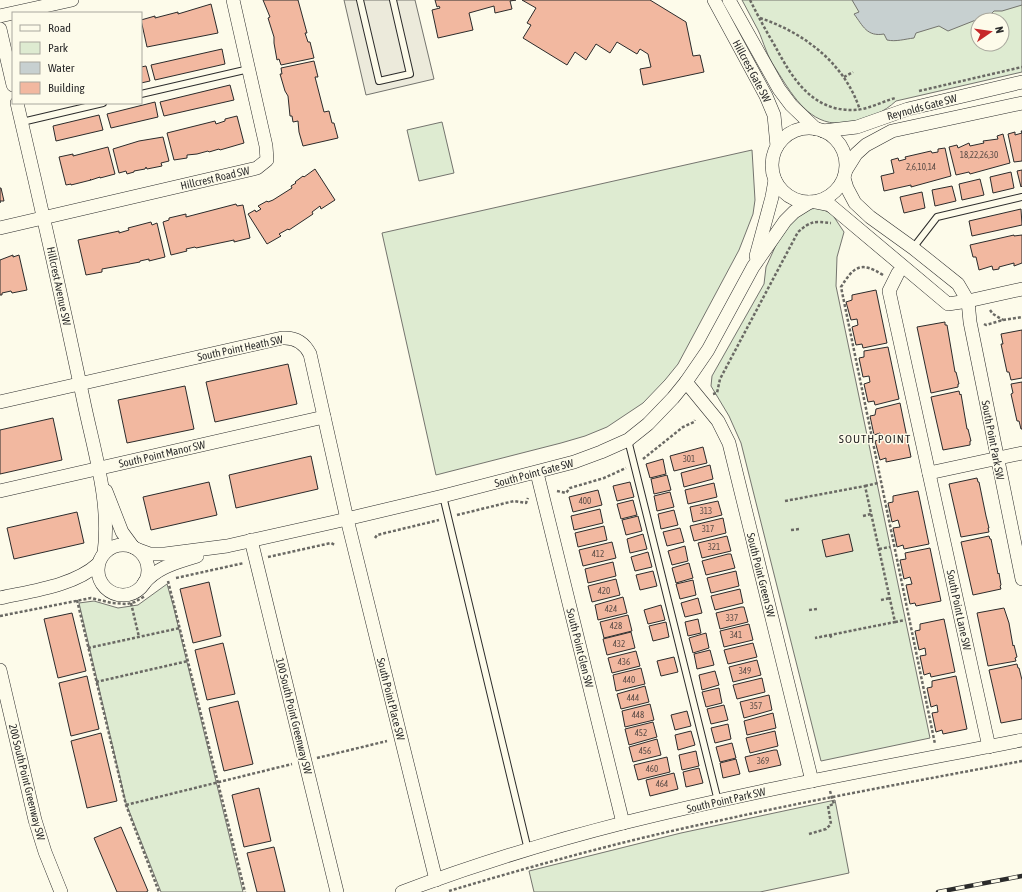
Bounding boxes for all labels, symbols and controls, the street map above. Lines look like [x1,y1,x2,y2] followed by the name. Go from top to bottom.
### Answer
[12,12,142,104] legend
[970,12,1010,52] north arrow
[48,21,71,35] text: Road
[993,25,1006,34] text: N
[731,38,773,104] street label: Hillcrest Gate SW
[48,41,69,55] text: Park
[48,61,75,75] text: Water
[48,81,86,95] text: Building
[886,92,958,122] street label: Reynolds Gate SW
[960,150,998,160] house number: 18,22,26,30
[906,162,936,172] house number: 2,6,10,14
[179,164,251,192] street label: Hillcrest Road SW
[45,246,73,326] street label: Hillcrest Avenue SW
[196,333,284,363] street label: South Point Heath SW
[979,399,1007,481] street label: South Point Park SW
[839,432,911,446] district label: SOUTH POINT
[118,438,206,470] street label: South Point Manor SW
[683,454,695,464] house number: 301
[493,457,575,489] street label: South Point Gate SW
[579,496,591,506] house number: 400
[700,506,712,516] house number: 313
[702,524,714,534] house number: 317
[745,532,777,618] street label: South Point Green SW
[708,542,720,552] house number: 321
[592,549,604,559] house number: 412
[945,569,973,651] street label: South Point Lane SW
[598,586,610,596] house number: 420
[605,604,617,614] house number: 424
[564,607,596,689] street label: South Point Glen SW
[726,613,738,623] house number: 337
[610,621,622,631] house number: 428
[730,630,742,640] house number: 341
[613,639,625,649] house number: 432
[274,656,314,776] street label: 100 South Point Greenway SW
[375,656,407,742] street label: South Point Place SW
[618,657,630,667] house number: 436
[739,666,751,676] house number: 349
[623,675,635,685] house number: 440
[627,693,639,703] house number: 444
[750,701,762,711] house number: 357
[632,710,644,720] house number: 448
[7,722,47,842] street label: 200 South Point Greenway SW
[635,728,647,738] house number: 452
[639,746,651,756] house number: 456
[757,756,769,766] house number: 369
[646,764,658,774] house number: 460
[656,779,668,789] house number: 464
[685,785,767,815] street label: South Point Park SW

